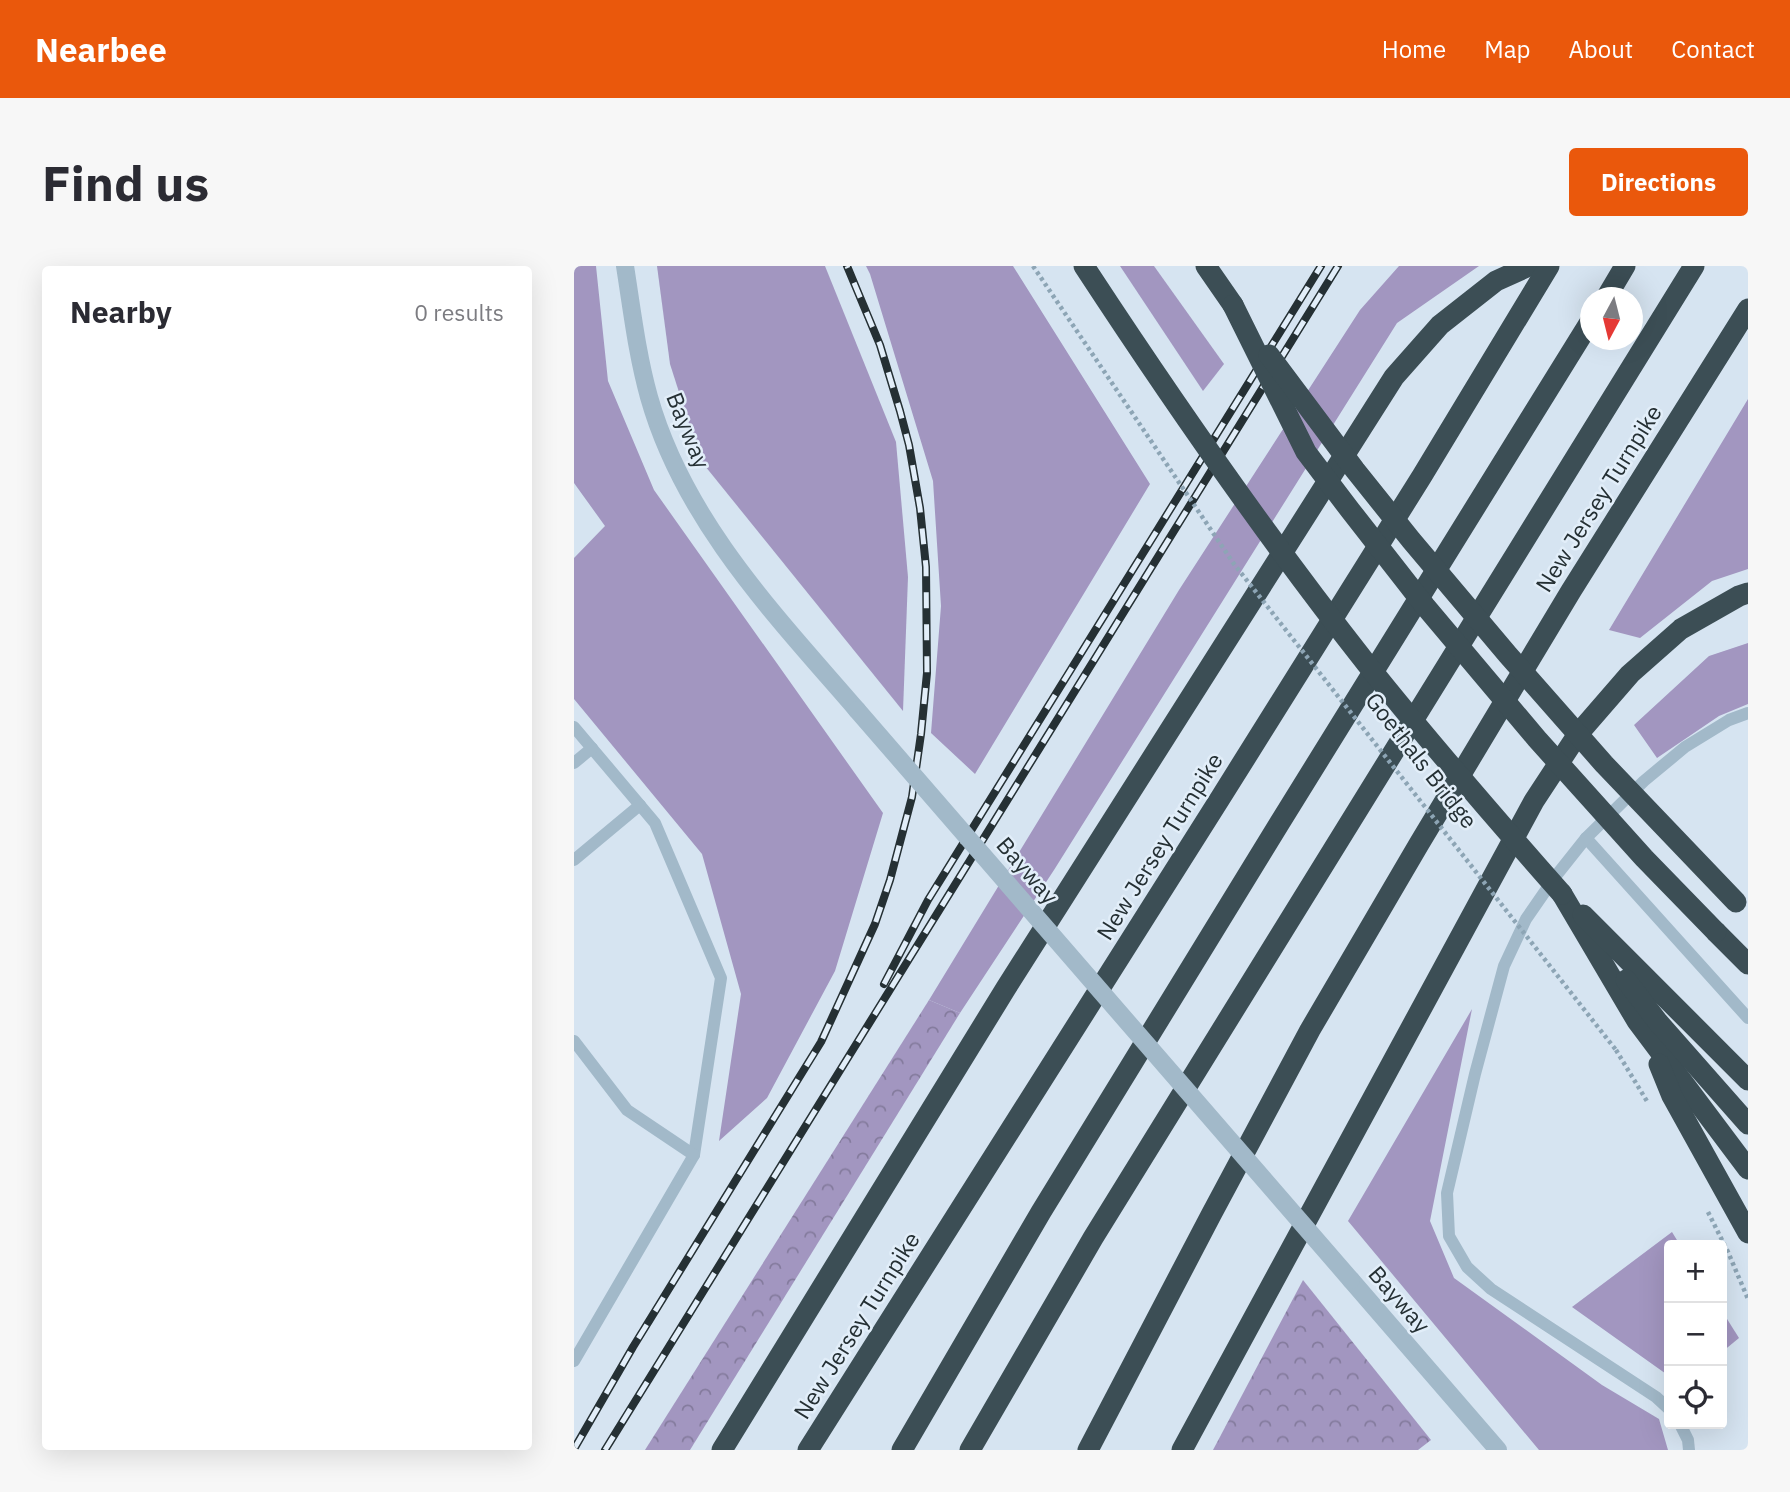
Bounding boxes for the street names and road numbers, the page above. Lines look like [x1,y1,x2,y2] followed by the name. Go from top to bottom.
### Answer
[660,387,718,473] street label: Bayway
[1528,399,1668,597] street label: New Jersey Turnpike
[1359,686,1485,834] street label: Goethals Bridge
[1089,747,1229,945] street label: New Jersey Turnpike
[991,830,1066,910] street label: Bayway
[786,1226,926,1424] street label: New Jersey Turnpike
[1363,1259,1438,1339] street label: Bayway

